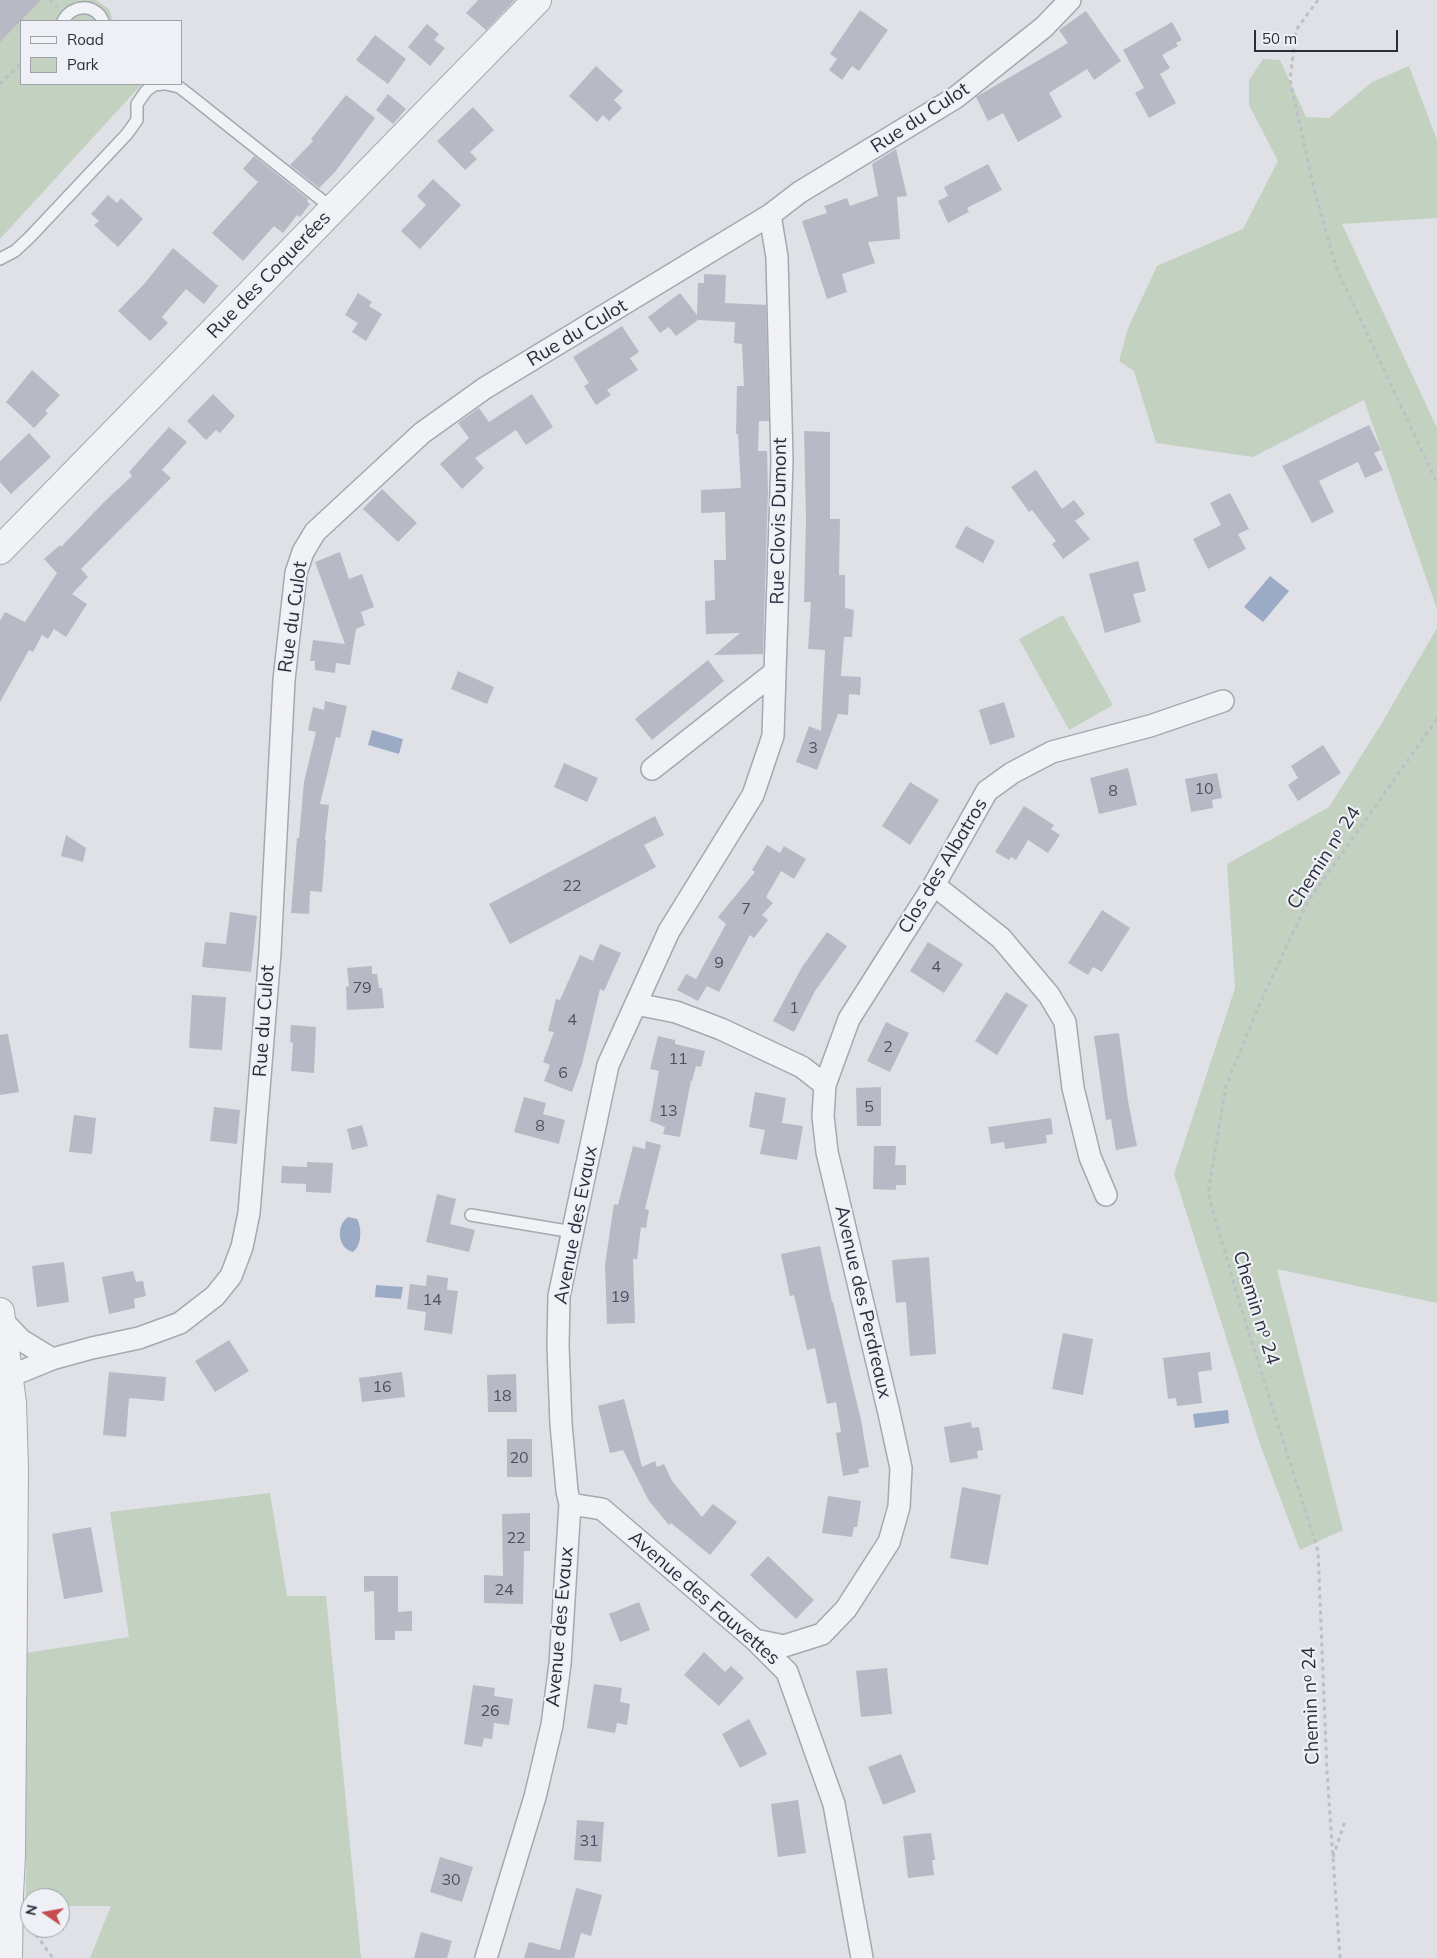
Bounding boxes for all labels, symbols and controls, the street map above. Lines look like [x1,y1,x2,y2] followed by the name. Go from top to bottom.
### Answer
[20,20,182,85] legend
[1257,20,1401,52] scale bar
[1262,29,1297,48] text: 50 m
[67,30,104,49] text: Road
[67,55,99,74] text: Park
[867,78,973,158] street label: Rue du Culot
[202,207,336,343] street label: Rue des Coquerées
[523,294,631,372] street label: Rue du Culot
[766,437,792,605] street label: Rue Clovis Dumont
[274,560,312,674] street label: Rue du Culot
[808,738,818,758] house number: 3
[1194,779,1214,799] house number: 10
[1108,781,1118,801] house number: 8
[894,794,992,938] street label: Clos des Albatros
[1282,802,1366,914] street label: Chemin nᵒ 24
[562,876,582,896] house number: 22
[741,899,751,919] house number: 7
[714,953,724,973] house number: 9
[931,957,941,977] house number: 4
[249,964,279,1078] street label: Rue du Culot
[352,978,372,998] house number: 79
[789,998,799,1018] house number: 1
[567,1010,577,1030] house number: 4
[883,1037,893,1057] house number: 2
[668,1049,688,1069] house number: 11
[558,1063,568,1083] house number: 6
[864,1097,874,1117] house number: 5
[658,1101,678,1121] house number: 13
[535,1116,545,1136] house number: 8
[549,1144,603,1306] street label: Avenue des Evaux
[830,1203,896,1401] street label: Avenue des Perdreaux
[1228,1248,1284,1368] street label: Chemin nᵒ 24
[610,1287,630,1307] house number: 19
[422,1290,442,1310] house number: 14
[372,1377,392,1397] house number: 16
[492,1386,512,1406] house number: 18
[509,1448,529,1468] house number: 20
[624,1526,784,1670] street label: Avenue des Fauvettes
[506,1528,526,1548] house number: 22
[542,1546,578,1708] street label: Avenue des Evaux
[494,1580,514,1600] house number: 24
[1298,1647,1324,1765] street label: Chemin nᵒ 24
[480,1701,500,1721] house number: 26
[579,1831,599,1851] house number: 31
[441,1870,461,1890] house number: 30
[20,1888,70,1938] north arrow
[21,1903,41,1917] text: N

